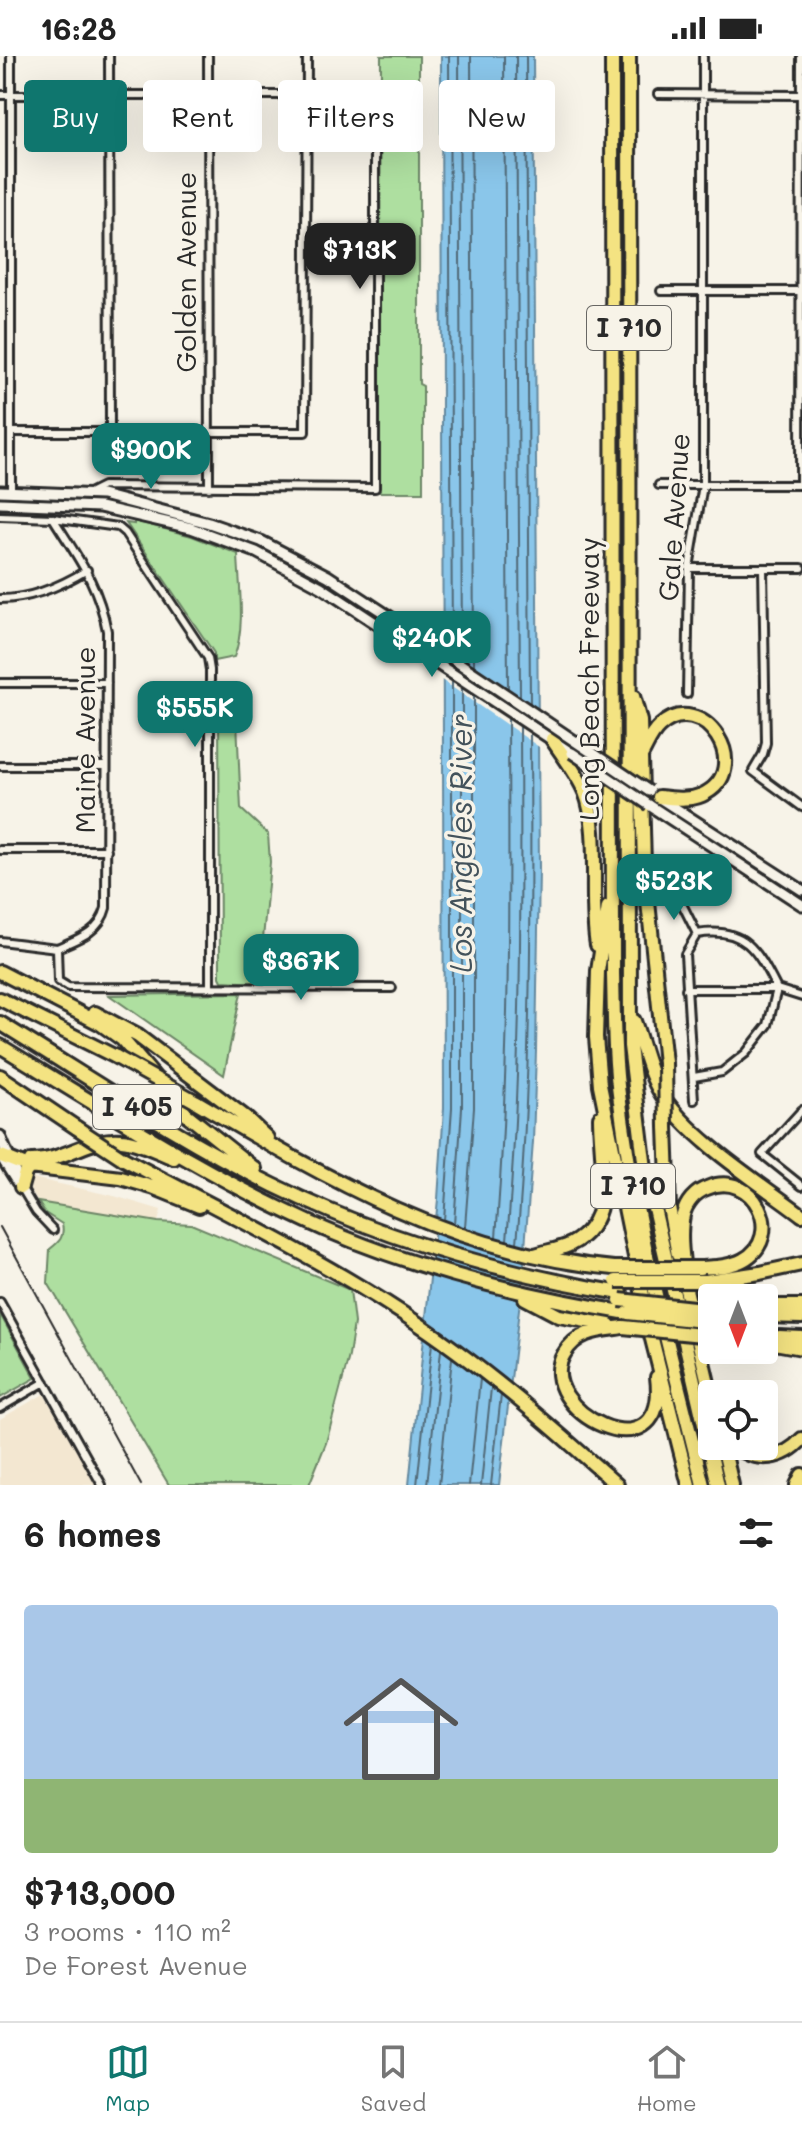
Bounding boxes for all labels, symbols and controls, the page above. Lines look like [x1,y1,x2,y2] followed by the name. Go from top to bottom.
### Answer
[40,8,116,48] text: 16:28
[24,80,127,152] chip: Buy
[143,80,262,152] chip: Rent
[278,80,423,152] chip: Filters
[439,80,555,152] chip: New
[167,172,203,372] street label: Golden Avenue
[304,223,416,291] pin: $713K
[323,232,397,266] text: $713K
[587,306,671,350] road number: I 710
[95,423,207,491] pin: $900K
[110,432,192,466] text: $900K
[649,432,697,602] street label: Gale Avenue
[570,537,606,821] street label: Long Beach Freeway
[376,611,488,679] pin: $240K
[392,620,472,654] text: $240K
[66,646,102,834] street label: Maine Avenue
[139,681,251,749] pin: $555K
[156,690,234,724] text: $555K
[440,713,480,973] water label: Los Angeles River
[618,854,730,922] pin: $523K
[635,863,713,897] text: $523K
[245,934,357,1002] pin: $367K
[262,943,341,977] text: $367K
[93,1085,181,1129] road number: I 405
[591,1164,675,1208] road number: I 710
[698,1284,778,1364] north arrow
[698,1284,778,1460] map controls
[698,1380,778,1460] button: locate
[24,1511,162,1556] text: 6 homes
[734,1511,778,1555] icon: filters
[329,1657,473,1801] icon: home
[24,1869,175,1914] text: $713,000
[24,1914,231,1948] text: 3 rooms · 110 m²
[24,1948,248,1982] text: De Forest Avenue
[105,2040,150,2117] tab: Map
[361,2040,426,2117] tab: Saved
[637,2040,697,2117] tab: Home

